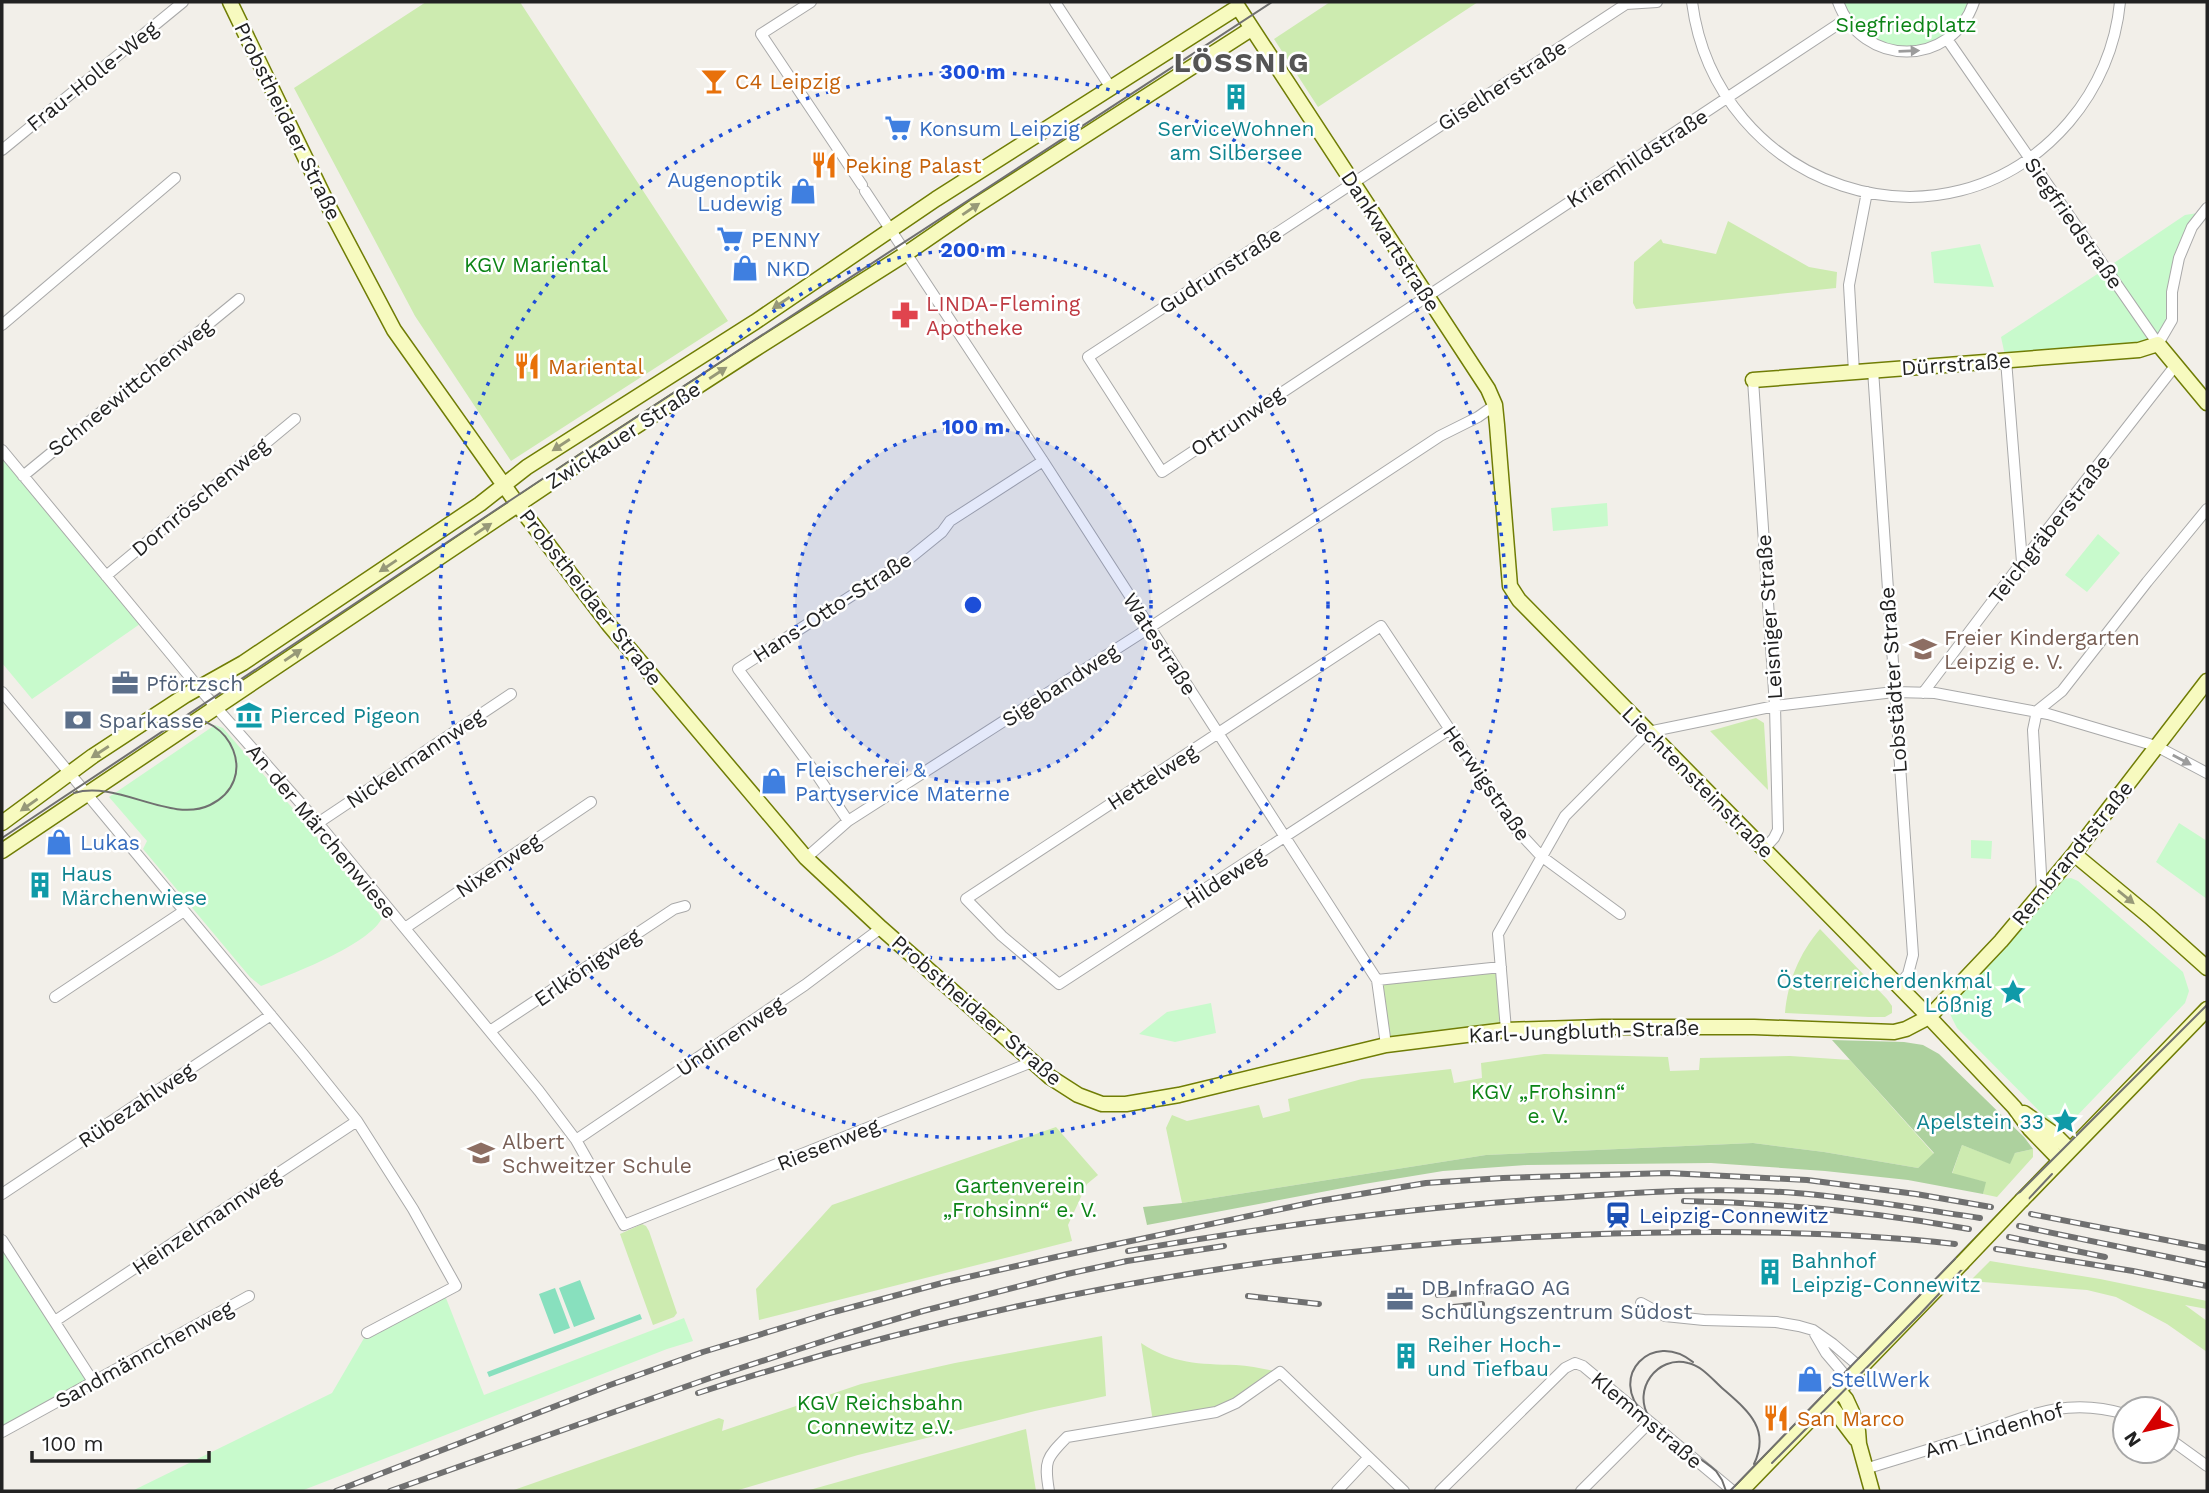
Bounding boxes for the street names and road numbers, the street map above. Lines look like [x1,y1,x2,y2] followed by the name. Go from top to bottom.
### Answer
[21,15,163,136] street label: Frau-Holle-Weg
[229,18,347,224] street label: Probstheidaer Straße
[1433,34,1571,136] street label: Giselherstraße
[1562,103,1712,213] street label: Kriemhildstraße
[2019,152,2129,294] street label: Siegfriedstraße
[1336,166,1446,316] street label: Dankwartstraße
[1154,221,1286,319] street label: Gudrunstraße
[43,312,218,461] street label: Schneewittchenweg
[1900,348,2012,380] street label: Dürrstraße
[541,376,705,494] street label: Zwickauer Straße
[1186,380,1289,461] street label: Ortrunweg
[126,432,274,562] street label: Dornröschenweg
[1983,449,2115,609] street label: Teichgräberstraße
[514,504,668,690] street label: Probstheidaer Straße
[1751,534,1787,700] street label: Leisniger Straße
[748,546,916,668] street label: Hans-Otto-Straße
[1874,586,1912,774] street label: Lobstädter Straße
[1118,588,1202,700] street label: Watestraße
[997,638,1124,732] street label: Sigebandweg
[1617,701,1779,863] street label: Liechtensteinstraße
[341,702,489,813] street label: Nickelmannweg
[1438,720,1536,846] street label: Herwigstraße
[242,738,402,924] street label: An der Märchenwiese
[1102,738,1202,815] street label: Hettelweg
[2006,776,2138,930] street label: Rembrandtstraße
[451,827,546,903] street label: Nixenweg
[1178,842,1270,914] street label: Hildeweg
[529,922,645,1012] street label: Erlkönigweg
[887,929,1067,1091] street label: Probstheidaer Straße
[671,990,789,1081] street label: Undinenweg
[1468,1014,1700,1048] street label: Karl-Jungbluth-Straße
[73,1057,199,1153] street label: Rübezahlweg
[773,1112,884,1176] street label: Riesenweg
[127,1162,286,1280] street label: Heinzelmannweg
[51,1294,238,1413] street label: Sandmännchenweg
[1586,1366,1708,1474] street label: Klemmstraße
[1921,1397,2067,1463] street label: Am Lindenhof

